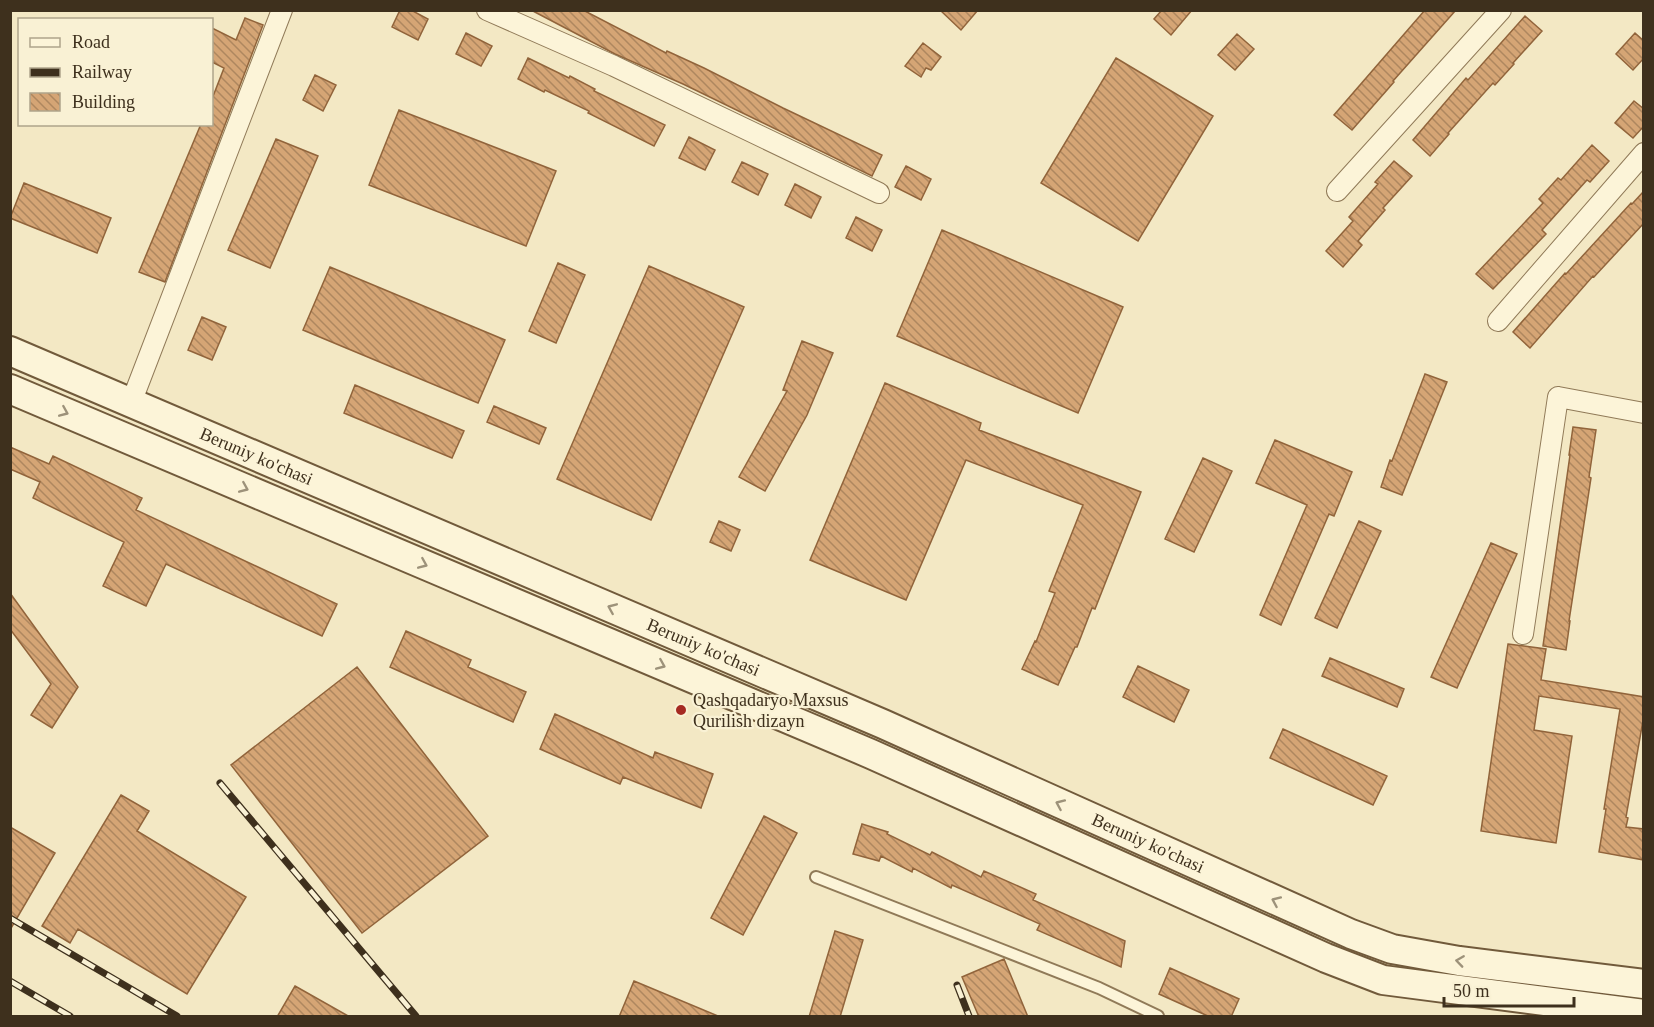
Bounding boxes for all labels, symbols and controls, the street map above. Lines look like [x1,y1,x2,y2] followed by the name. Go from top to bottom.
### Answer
[18,18,213,126] legend
[72,32,110,52] text: Road
[72,62,132,82] text: Railway
[72,92,135,112] text: Building
[58,404,69,416] one-way arrow
[197,423,316,489] street label: Beruniy ko'chasi
[238,481,249,493] one-way arrow
[417,557,428,569] one-way arrow
[607,603,618,615] one-way arrow
[644,614,763,680] street label: Beruniy ko'chasi
[655,657,666,669] one-way arrow
[693,690,848,731] place label: Qashqadaryo Maxsus Qurilish dizayn
[674,703,688,717] marker: Qashqadaryo Maxsus Qurilish dizayn
[1055,799,1066,811] one-way arrow
[1089,809,1207,877] street label: Beruniy ko'chasi
[1272,896,1283,908] one-way arrow
[1456,955,1465,967] one-way arrow
[1444,970,1574,1008] scale bar
[1453,981,1490,1001] text: 50 m

